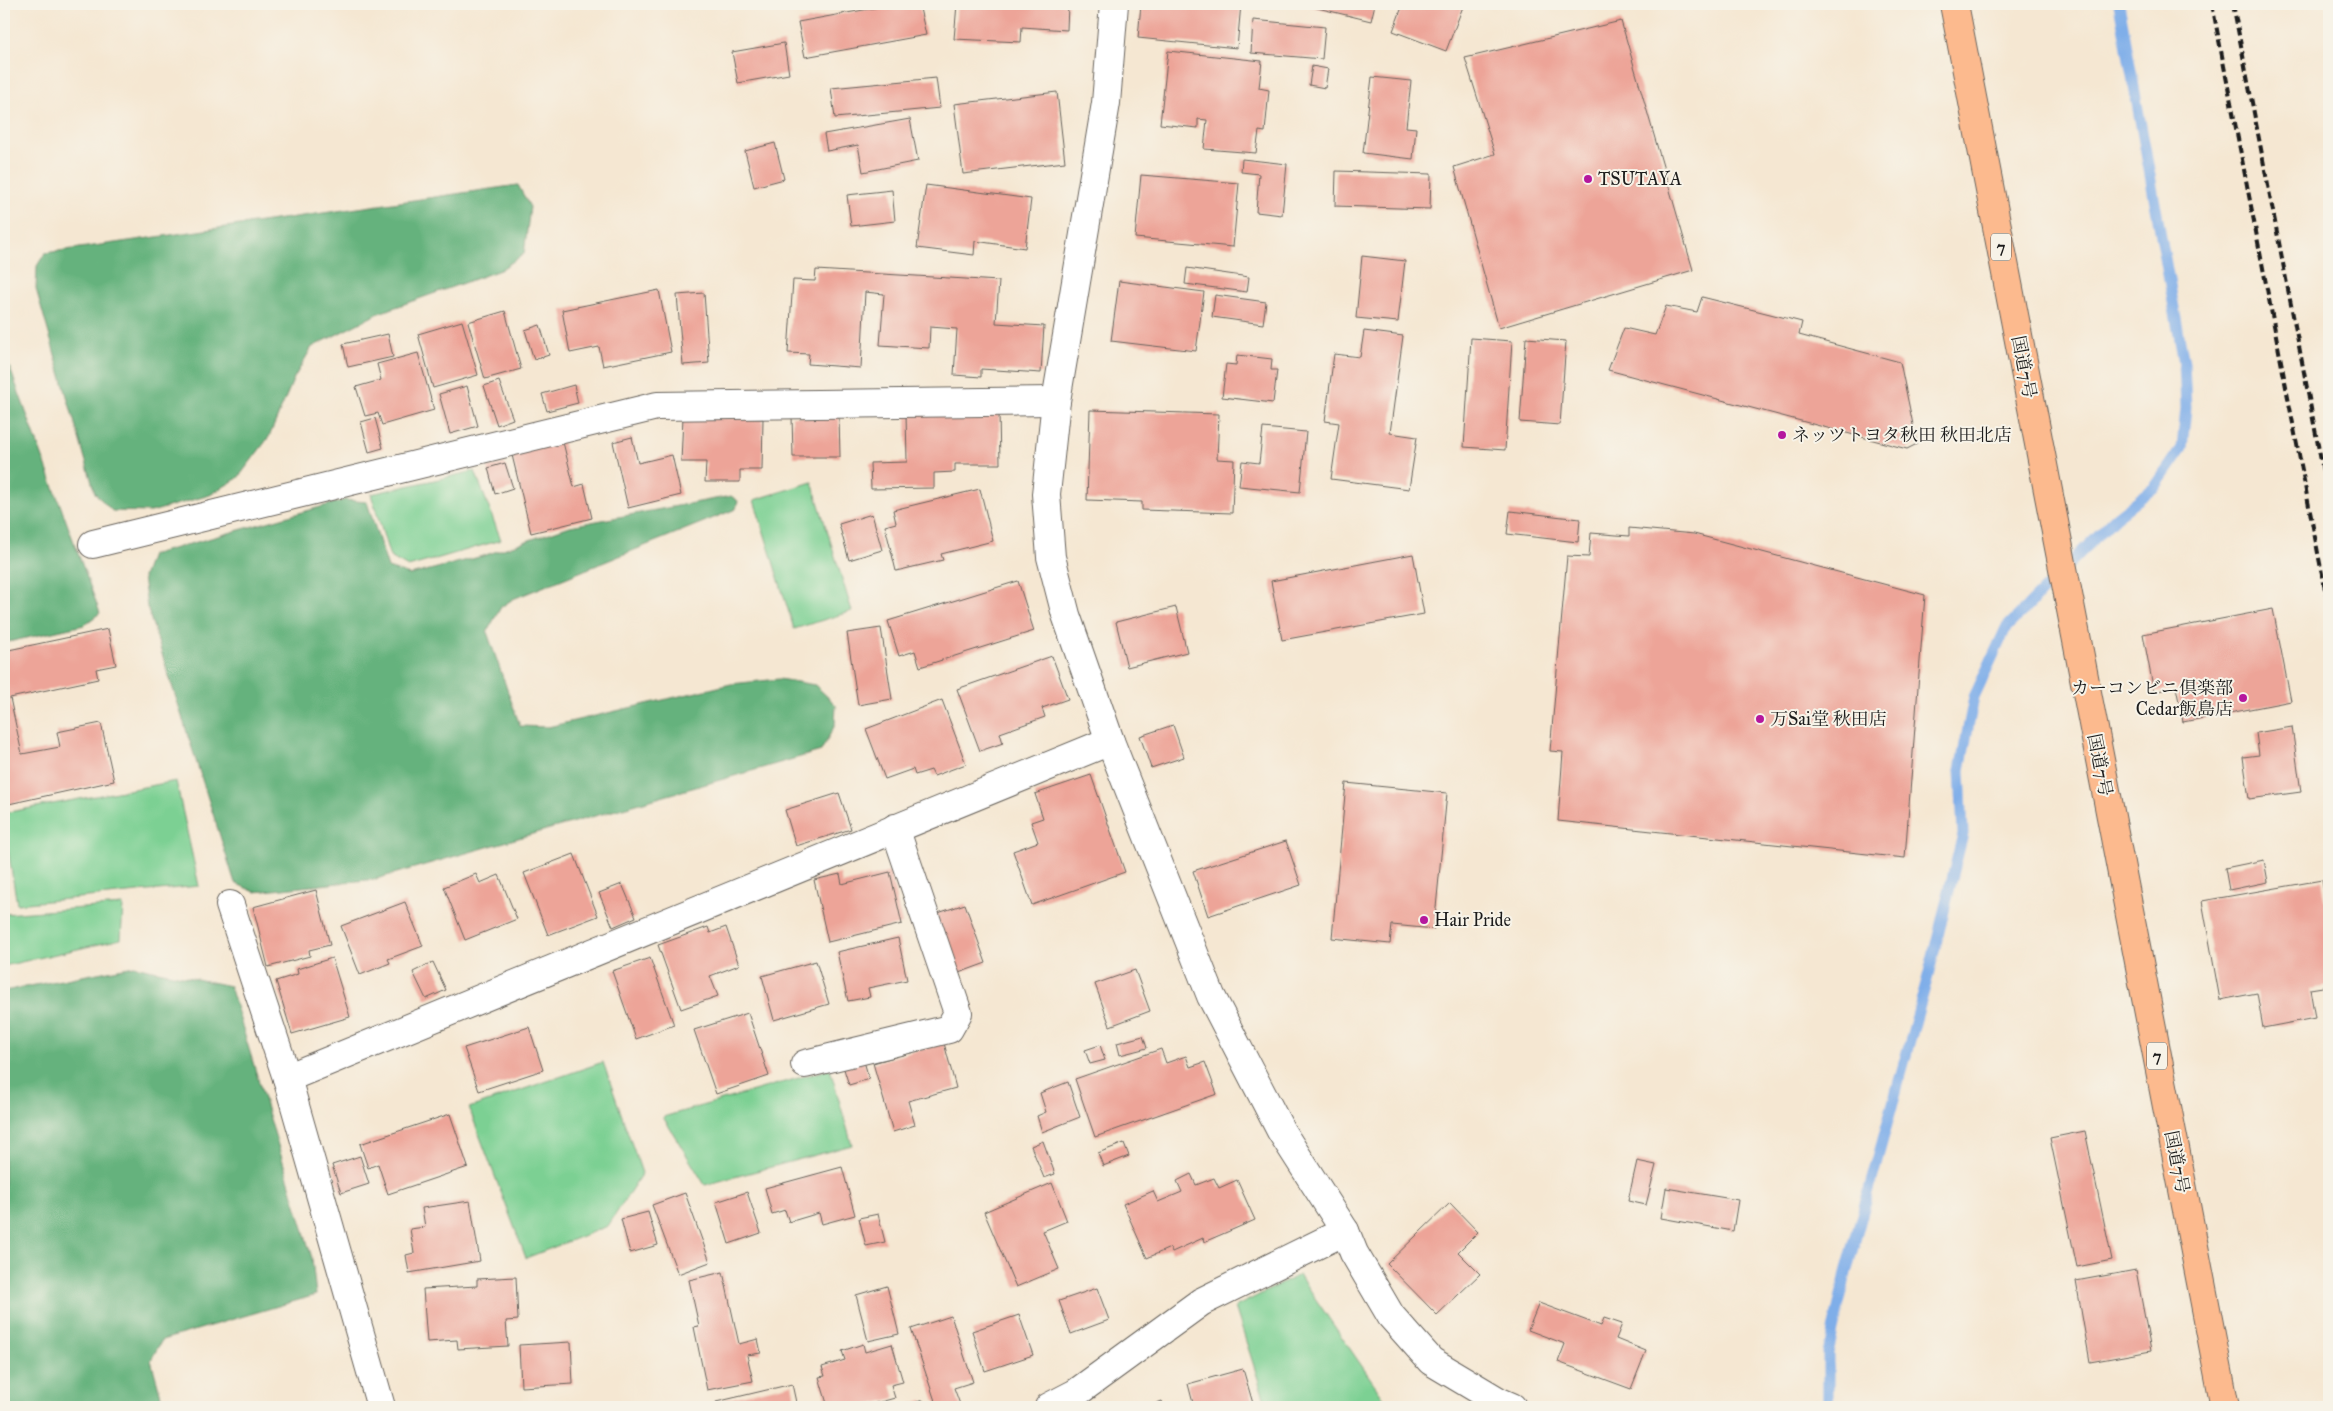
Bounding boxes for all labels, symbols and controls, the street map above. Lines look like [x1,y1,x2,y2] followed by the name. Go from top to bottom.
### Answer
[1598,168,1682,190] place label: TSUTAYA
[1582,173,1594,185] marker: TSUTAYA
[1991,233,2011,260] road number: 7
[2007,334,2041,400] street label: 国道7号
[1792,424,2012,446] place label: ネッツトヨタ秋田 秋田北店
[1776,429,1788,441] marker: ネッツトヨタ秋田 秋田北店
[2071,677,2233,720] place label: カーコンビニ倶楽部 Cedar飯島店
[2237,692,2249,704] marker: カーコンビニ倶楽部 Cedar飯島店
[1770,708,1887,730] place label: 万Sai堂 秋田店
[1754,713,1766,725] marker: 万Sai堂 秋田店
[2083,732,2117,798] street label: 国道7号
[1434,909,1511,931] place label: Hair Pride
[1418,914,1430,926] marker: Hair Pride
[2147,1042,2167,1070] road number: 7
[2160,1129,2194,1195] street label: 国道7号

